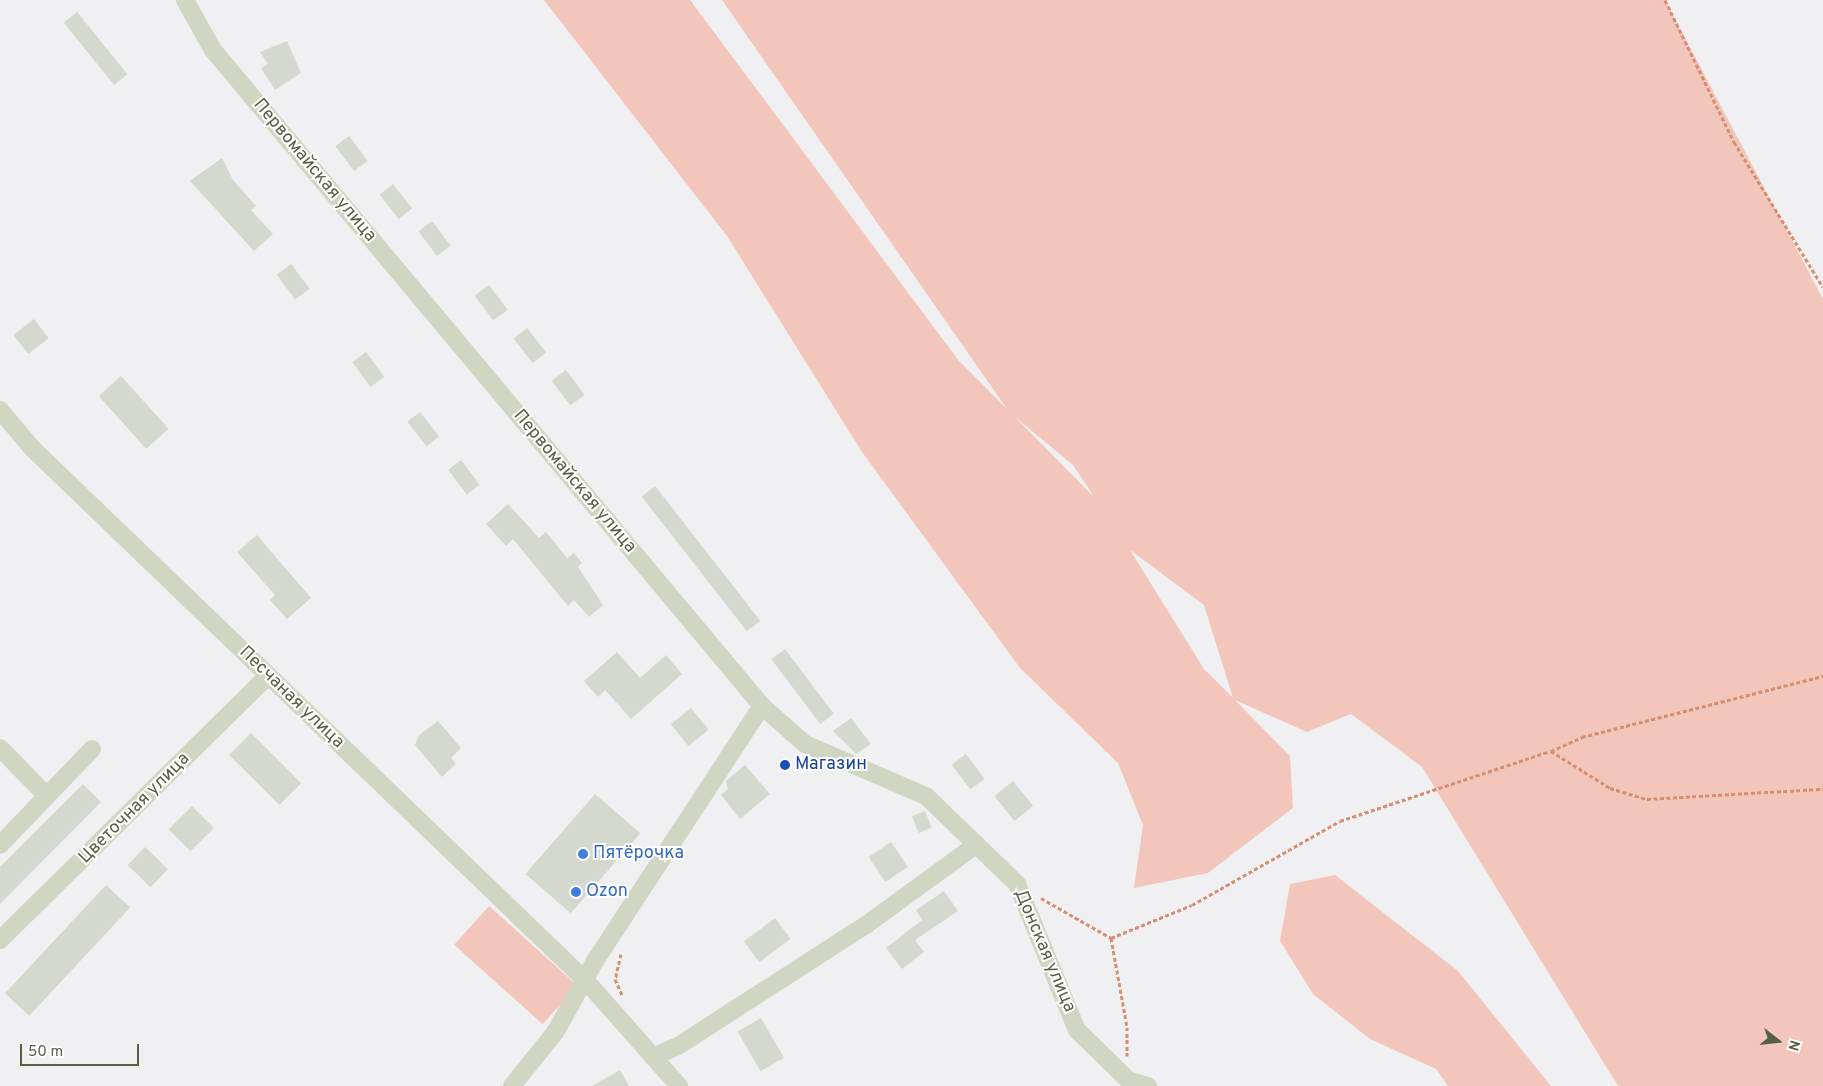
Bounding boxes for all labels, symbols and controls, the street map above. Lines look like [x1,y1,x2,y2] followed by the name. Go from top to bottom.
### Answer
[248,95,380,247] street label: Первомайская улица
[508,406,640,558] street label: Первомайская улица
[234,642,348,754] street label: Песчаная улица
[75,749,195,869] street label: Цветочная улица
[795,754,867,776] place label: Магазин
[779,759,791,771] marker: Магазин
[593,843,684,865] place label: Пятёрочка
[577,848,589,860] marker: Пятёрочка
[586,881,628,903] place label: Ozon
[570,886,582,898] marker: Ozon
[1008,886,1080,1016] street label: Донская улица
[1753,1016,1803,1066] north arrow
[22,1034,141,1066] scale bar
[1783,1038,1802,1052] text: N
[28,1043,63,1062] text: 50 m

